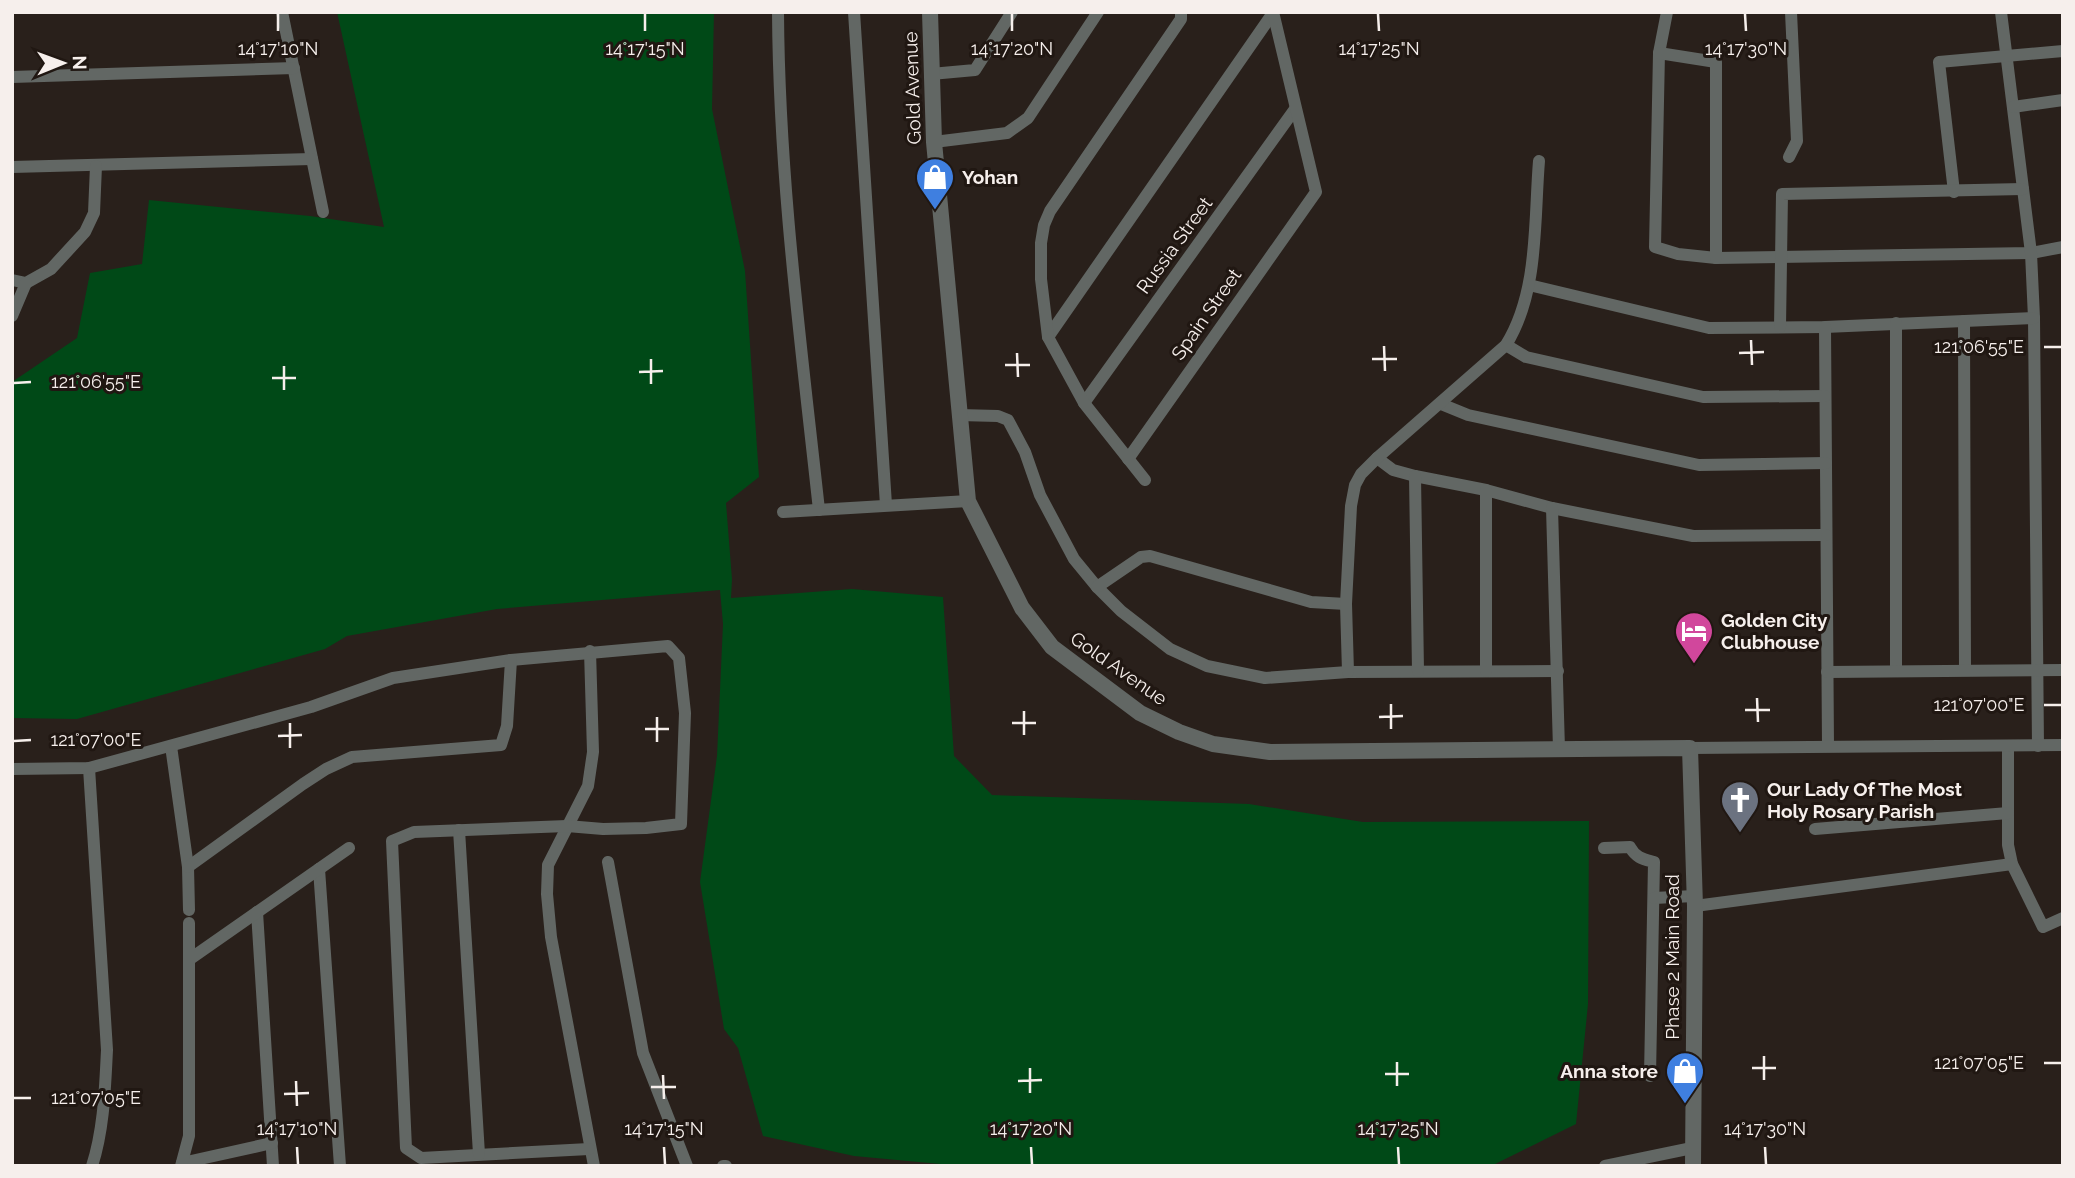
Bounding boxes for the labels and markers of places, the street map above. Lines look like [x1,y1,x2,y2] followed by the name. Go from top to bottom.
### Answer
[914,156,956,211] shop icon: Yohan
[962,166,1018,188] place label: Yohan
[1721,609,1828,653] place label: Golden City Clubhouse
[1673,610,1715,665] hotel icon: Golden City Clubhouse
[1767,778,1963,822] place label: Our Lady Of The Most Holy Rosary Parish
[1719,779,1761,834] church icon: Our Lady Of The Most Holy Rosary Parish
[1664,1050,1706,1105] shop icon: Anna store
[1560,1060,1658,1082] place label: Anna store

